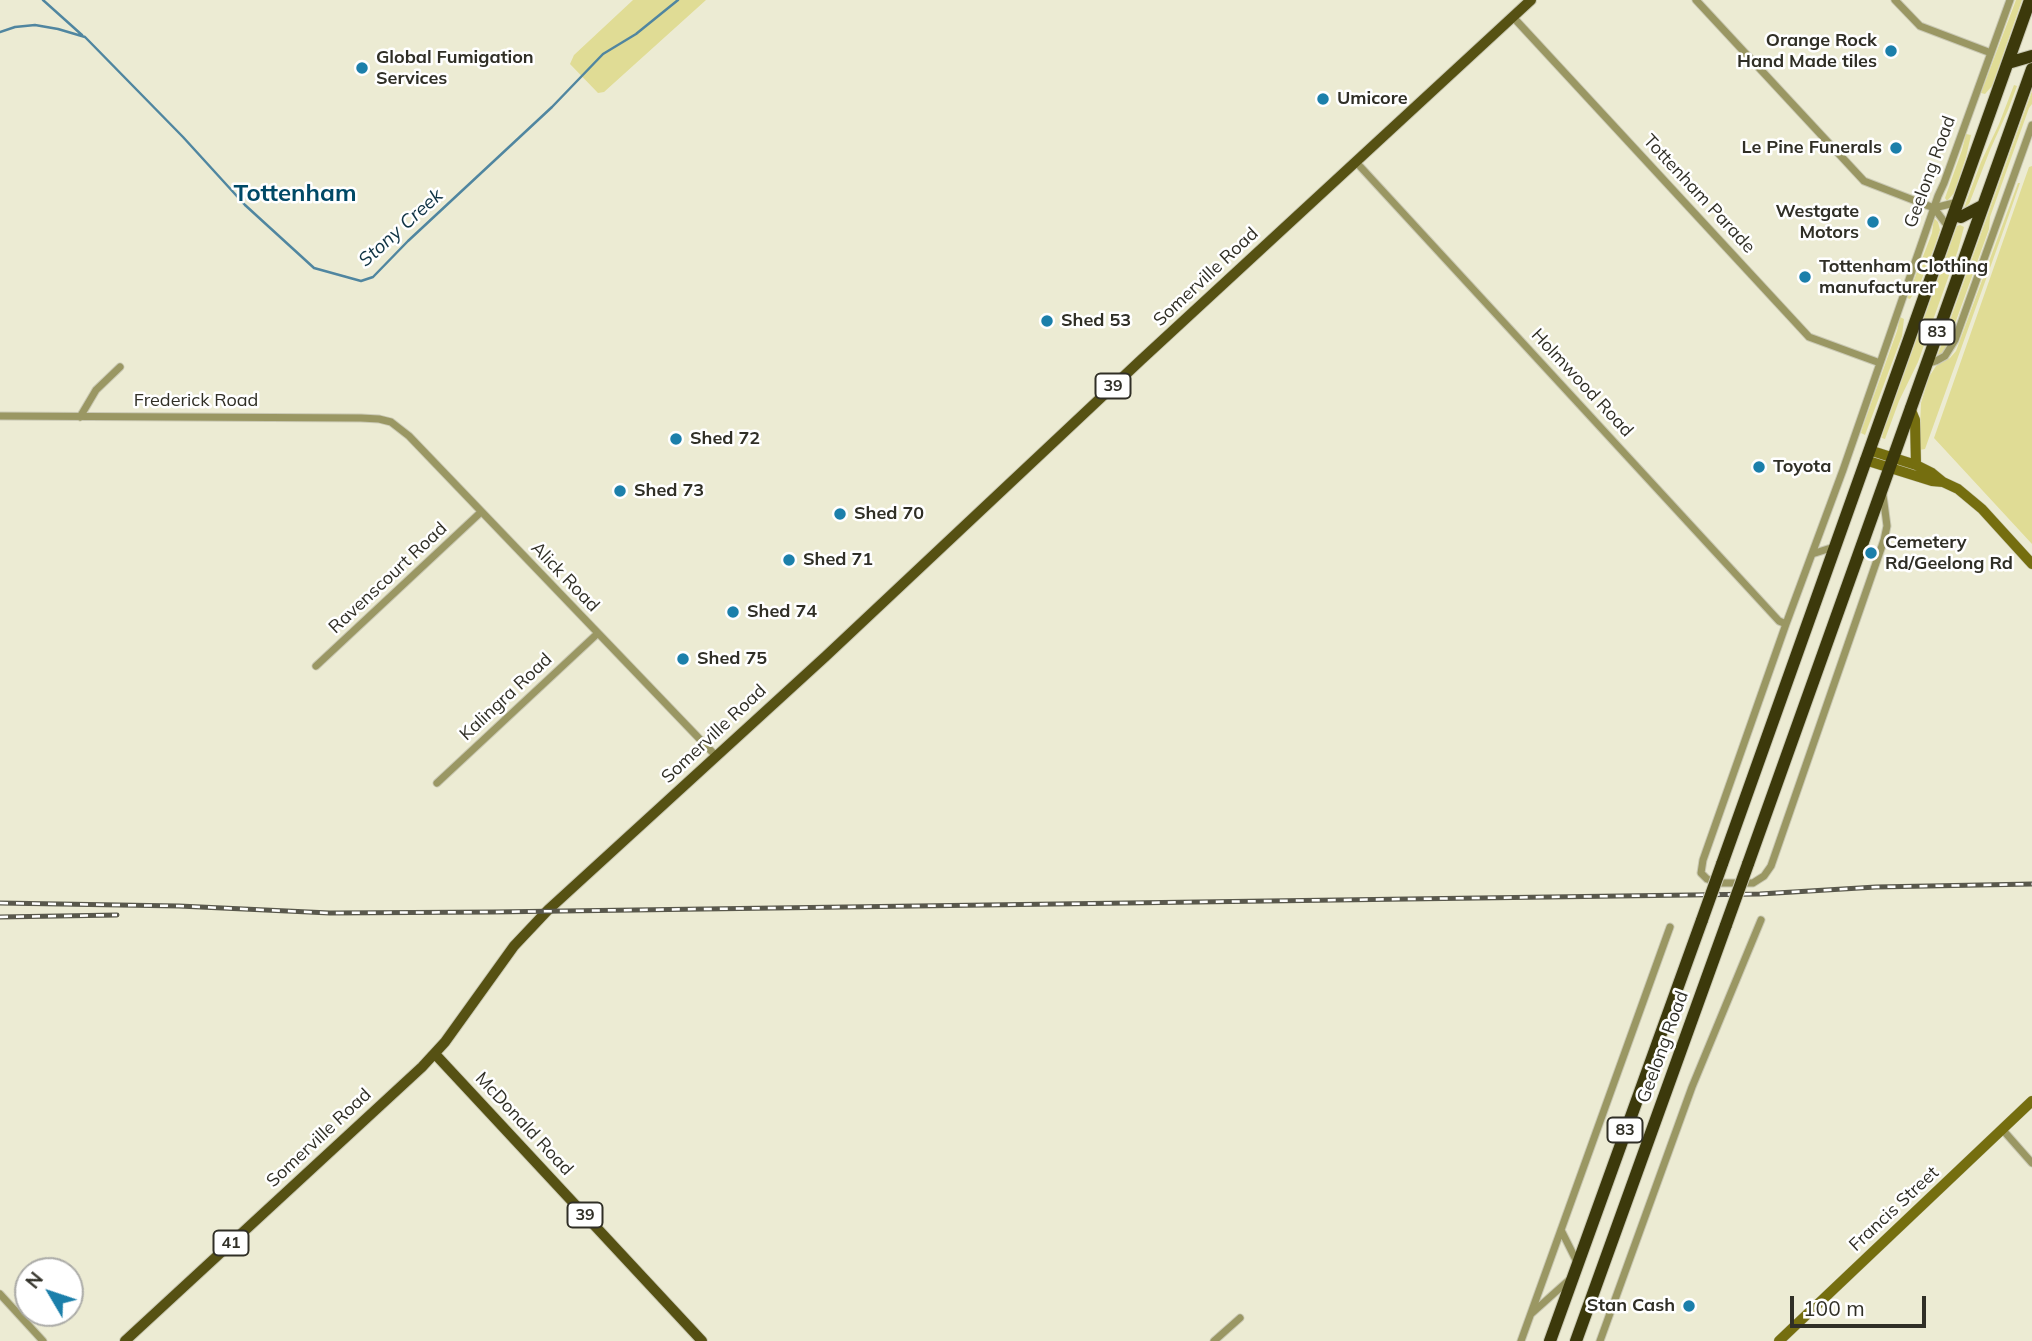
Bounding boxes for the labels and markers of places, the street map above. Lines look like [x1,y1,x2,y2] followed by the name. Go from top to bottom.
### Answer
[1737,30,1877,72] place label: Orange Rock Hand Made tiles
[1883,43,1899,59] marker: Orange Rock Hand Made tiles
[376,47,534,90] place label: Global Fumigation Services
[354,60,370,76] marker: Global Fumigation Services
[1337,88,1408,110] place label: Umicore
[1315,91,1331,107] marker: Umicore
[1742,137,1882,159] place label: Le Pine Funerals
[1888,140,1904,156] marker: Le Pine Funerals
[1775,201,1859,244] place label: Westgate Motors
[1865,214,1881,230] marker: Westgate Motors
[1819,256,1988,298] place label: Tottenham Clothing manufacturer
[1797,269,1813,285] marker: Tottenham Clothing manufacturer
[1061,310,1131,332] place label: Shed 53
[1039,313,1055,329] marker: Shed 53
[690,428,760,450] place label: Shed 72
[668,431,684,447] marker: Shed 72
[1773,456,1831,478] place label: Toyota
[1751,459,1767,475] marker: Toyota
[634,480,704,502] place label: Shed 73
[612,483,628,499] marker: Shed 73
[854,503,924,525] place label: Shed 70
[832,506,848,522] marker: Shed 70
[1885,532,2013,574] place label: Cemetery Rd/Geelong Rd
[1863,545,1879,561] marker: Cemetery Rd/Geelong Rd
[803,549,873,571] place label: Shed 71
[781,552,797,568] marker: Shed 71
[747,601,817,623] place label: Shed 74
[725,604,741,620] marker: Shed 74
[697,648,767,670] place label: Shed 75
[675,651,691,667] marker: Shed 75
[1587,1295,1675,1317] place label: Stan Cash
[1681,1298,1697,1314] marker: Stan Cash

